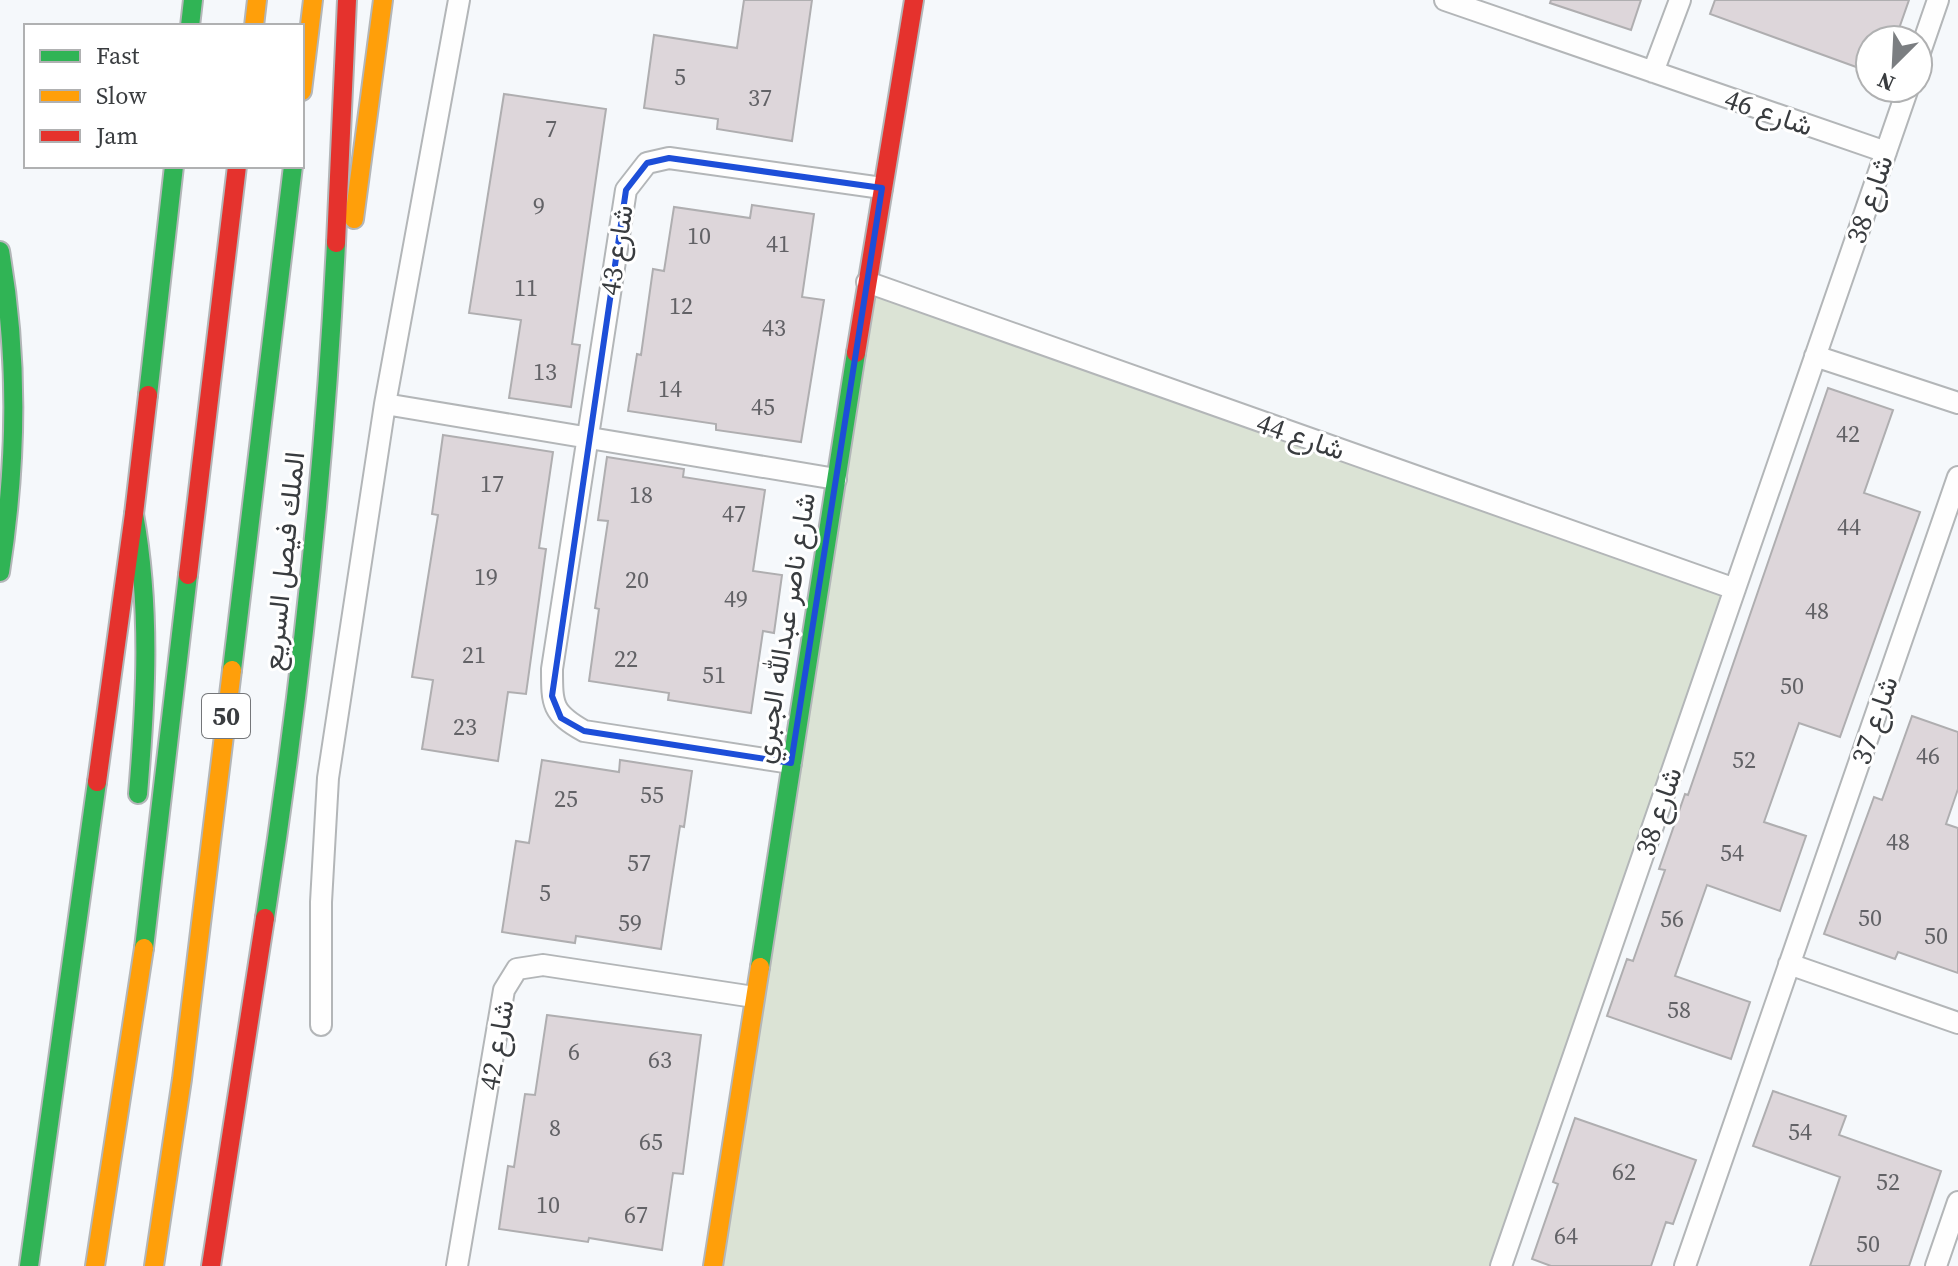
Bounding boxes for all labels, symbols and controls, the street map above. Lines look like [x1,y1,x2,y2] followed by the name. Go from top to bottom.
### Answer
[24,24,304,168] legend
[1854,24,1934,104] north arrow
[96,39,140,72] text: Fast
[674,60,686,93] house number: 5
[1872,65,1899,99] text: N
[96,79,147,112] text: Slow
[1720,79,1818,145] street label: شارع 46
[748,81,772,114] house number: 37
[545,112,557,145] house number: 7
[95,119,138,152] text: Jam
[1836,150,1902,248] street label: شارع 38
[533,189,545,222] house number: 9
[590,202,642,298] street label: شارع 43
[687,219,711,252] house number: 10
[766,227,790,260] house number: 41
[514,271,538,304] house number: 11
[669,289,693,322] house number: 12
[762,311,786,344] house number: 43
[533,355,557,388] house number: 13
[658,372,682,405] house number: 14
[751,390,775,423] house number: 45
[1252,403,1350,469] street label: شارع 44
[1836,417,1860,450] house number: 42
[253,450,314,672] street label: الملك فيصل السريع
[480,467,504,500] house number: 17
[629,478,653,511] house number: 18
[744,490,828,767] street label: شارع ناصر عبدالله الجبري
[722,497,746,530] house number: 47
[1837,510,1861,543] house number: 44
[474,560,498,593] house number: 19
[625,563,649,596] house number: 20
[724,582,748,615] house number: 49
[1805,594,1829,627] house number: 48
[462,638,486,671] house number: 21
[614,642,638,675] house number: 22
[702,658,726,691] house number: 51
[1780,669,1804,702] house number: 50
[1841,671,1907,769] street label: شارع 37
[202,694,250,738] road number: 50
[453,710,477,743] house number: 23
[1916,739,1940,772] house number: 46
[1732,743,1756,776] house number: 52
[1625,762,1691,860] street label: شارع 38
[640,778,664,811] house number: 55
[554,782,578,815] house number: 25
[1886,825,1910,858] house number: 48
[1720,836,1744,869] house number: 54
[627,846,651,879] house number: 57
[539,876,551,909] house number: 5
[1858,901,1882,934] house number: 50
[1660,902,1684,935] house number: 56
[618,906,642,939] house number: 59
[1924,919,1948,952] house number: 50
[1667,993,1691,1026] house number: 58
[469,997,523,1093] street label: شارع 42
[568,1035,580,1068] house number: 6
[648,1043,672,1076] house number: 63
[549,1111,561,1144] house number: 8
[1788,1115,1812,1148] house number: 54
[639,1125,663,1158] house number: 65
[1612,1155,1636,1188] house number: 62
[1876,1165,1900,1198] house number: 52
[536,1188,560,1221] house number: 10
[624,1198,648,1231] house number: 67
[1554,1219,1578,1252] house number: 64
[1856,1227,1880,1260] house number: 50

